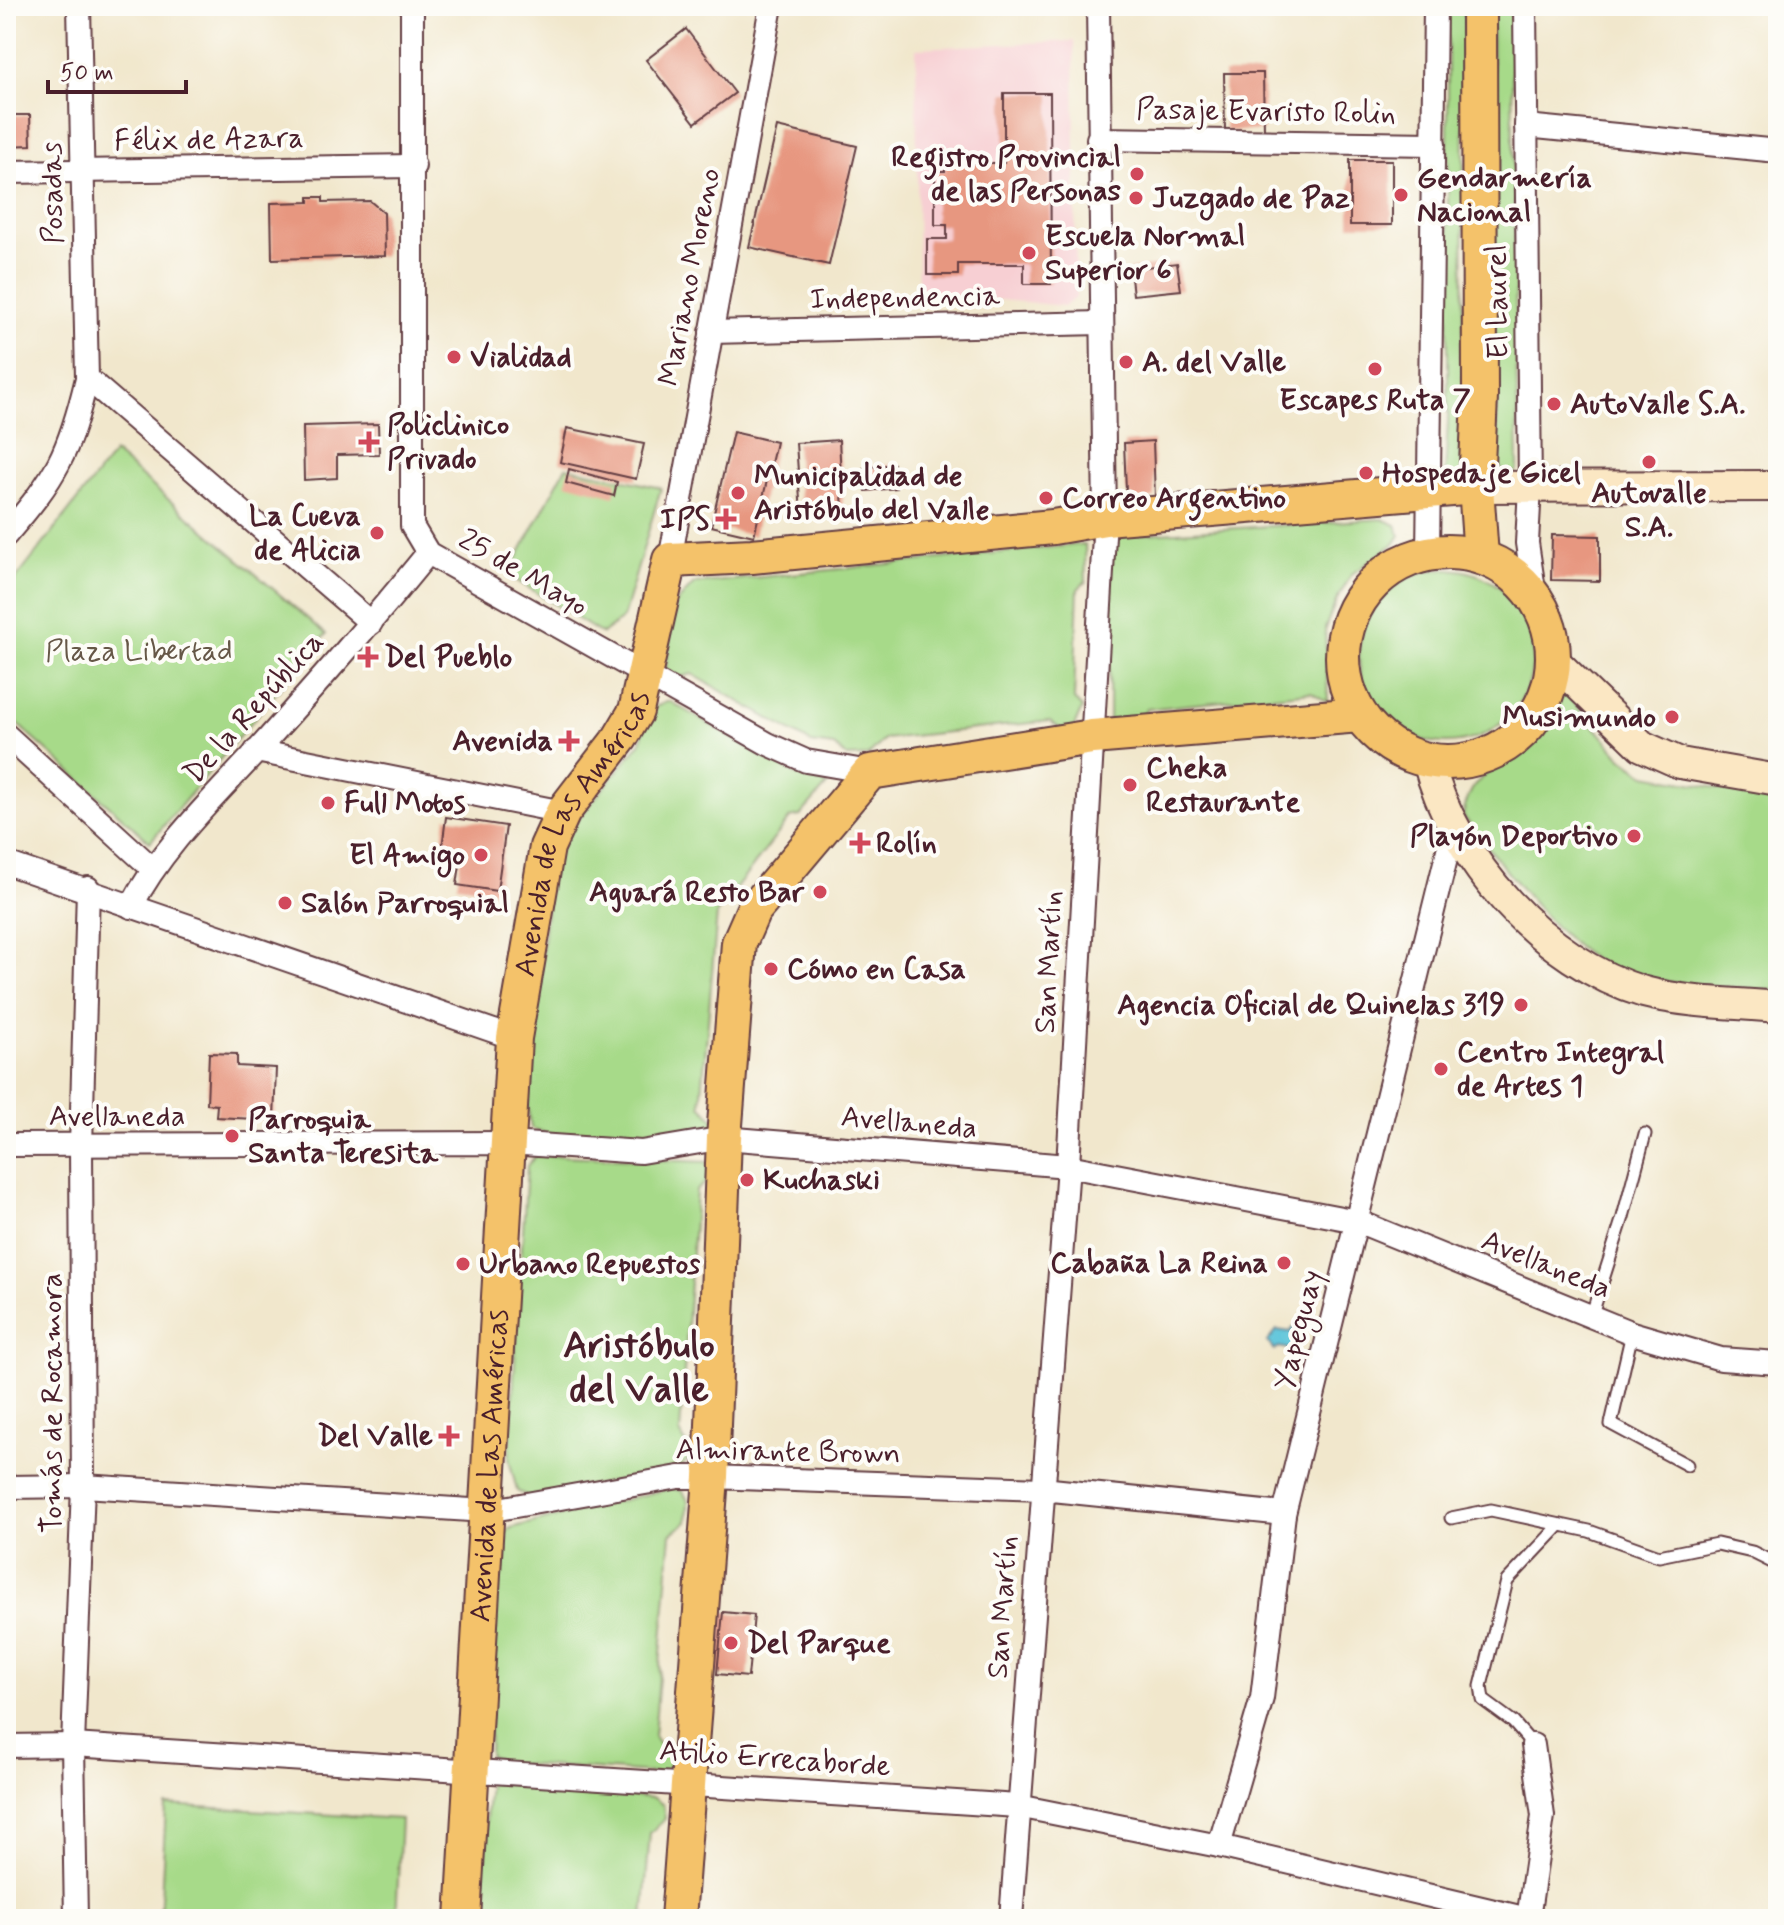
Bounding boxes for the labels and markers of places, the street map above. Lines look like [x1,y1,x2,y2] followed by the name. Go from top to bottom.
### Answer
[891,138,1122,211] place label: Registro Provincial de las Personas
[1417,159,1592,232] place label: Gendarmería Nacional
[1128,165,1146,183] marker: Registro Provincial de las Personas
[1152,179,1350,221] place label: Juzgado de Paz
[1392,186,1410,204] marker: Gendarmería Nacional
[1127,189,1145,207] marker: Juzgado de Paz
[1045,217,1245,290] place label: Escuela Normal Superior 6
[1020,244,1038,262] marker: Escuela Normal Superior 6
[470,338,572,377] place label: Vialidad
[1142,343,1286,382] place label: A. del Valle
[445,348,463,366] marker: Vialidad
[1117,353,1135,371] marker: A. del Valle
[1366,360,1384,378] marker: Escapes Ruta 7
[1279,381,1471,420] place label: Escapes Ruta 7
[1570,385,1746,424] place label: AutoValle S.A.
[1545,395,1563,413] marker: AutoValle S.A.
[387,406,509,479] place label: Policlinico Privado
[358,431,380,453] marker: Policlinico Privado
[1640,453,1658,471] marker: Autovalle S.A.
[1382,454,1581,493] place label: Hospedaje Gicel
[754,457,990,530] place label: Municipalidad de Aristóbulo del Valle
[1357,464,1375,482] marker: Hospedaje Gicel
[1591,474,1707,547] place label: Autovalle S.A.
[1062,479,1286,522] place label: Correo Argentino
[729,484,747,502] marker: Municipalidad de Aristóbulo del Valle
[1037,489,1055,507] marker: Correo Argentino
[249,497,361,570] place label: La Cueva de Alicia
[660,500,711,539] place label: IPS
[717,510,735,528] marker: IPS
[368,524,386,542] marker: La Cueva de Alicia
[384,638,513,677] place label: Del Pueblo
[359,648,377,666] marker: Del Pueblo
[1503,698,1656,737] place label: Musimundo
[1663,708,1681,726] marker: Musimundo
[452,722,553,761] place label: Avenida
[560,732,578,750] marker: Avenida
[1146,749,1300,822] place label: Cheka Restaurante
[1121,776,1139,794] marker: Cheka Restaurante
[344,784,466,823] place label: Full Motos
[319,794,337,812] marker: Full Motos
[1410,817,1618,856] place label: Playón Deportivo
[876,824,937,863] place label: Rolín
[1625,827,1643,845] marker: Playón Deportivo
[851,834,869,852] marker: Rolín
[349,836,465,878] place label: El Amigo
[472,846,490,864] marker: El Amigo
[589,873,806,913] place label: Aguará Resto Bar
[811,883,829,901] marker: Aguará Resto Bar
[301,884,509,923] place label: Salón Parroquial
[276,894,294,912] marker: Salón Parroquial
[787,950,966,989] place label: Cómo en Casa
[762,960,780,978] marker: Cómo en Casa
[1117,986,1505,1026] place label: Agencia Oficial de Quinelas 319
[1512,996,1530,1014] marker: Agencia Oficial de Quinelas 319
[1457,1033,1664,1106] place label: Centro Integral de Artes 1
[1432,1060,1450,1078] marker: Centro Integral de Artes 1
[248,1100,439,1173] place label: Parroquia Santa Teresita
[223,1127,241,1145] marker: Parroquia Santa Teresita
[763,1161,880,1200] place label: Kuchaski
[738,1171,756,1189] marker: Kuchaski
[1050,1244,1268,1283] place label: Cabaña La Reina
[479,1245,701,1284] place label: Urbano Repuestos
[1275,1254,1293,1272] marker: Cabaña La Reina
[454,1255,472,1273] marker: Urbano Repuestos
[317,1417,433,1456] place label: Del Valle
[440,1427,458,1445] marker: Del Valle
[747,1624,891,1663] place label: Del Parque
[722,1634,740,1652] marker: Del Parque

